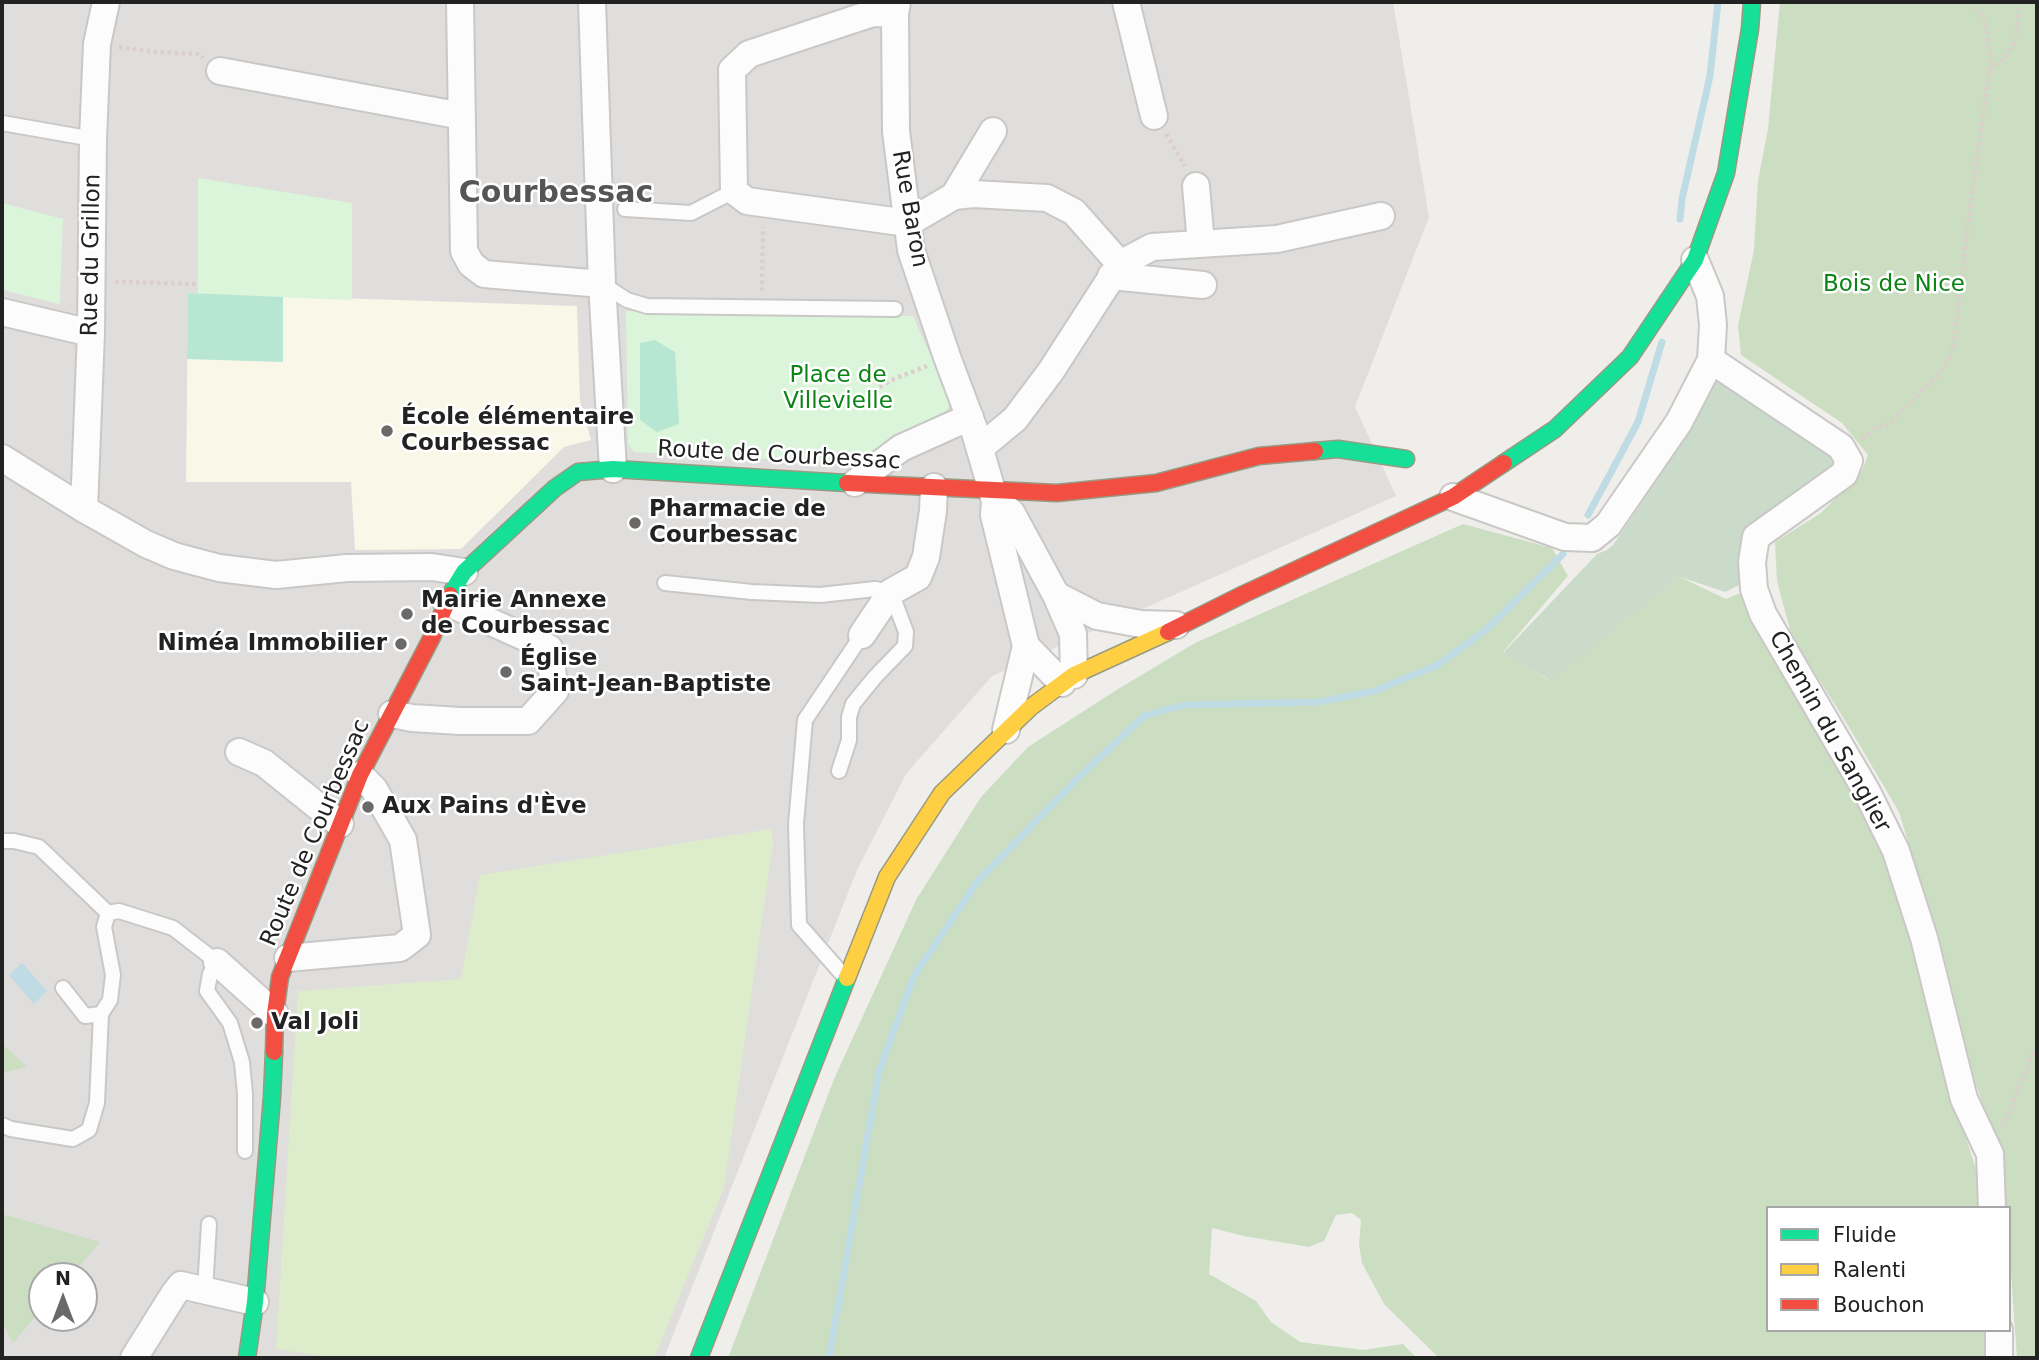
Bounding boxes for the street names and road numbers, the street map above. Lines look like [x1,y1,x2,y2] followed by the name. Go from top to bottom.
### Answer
[885,148,933,270] street label: Rue Baron
[77,173,107,337] street label: Rue du Grillon
[657,436,901,476] street label: Route de Courbessac
[1762,626,1896,838] street label: Chemin du Sanglier
[256,715,376,951] street label: Route de Courbessac

